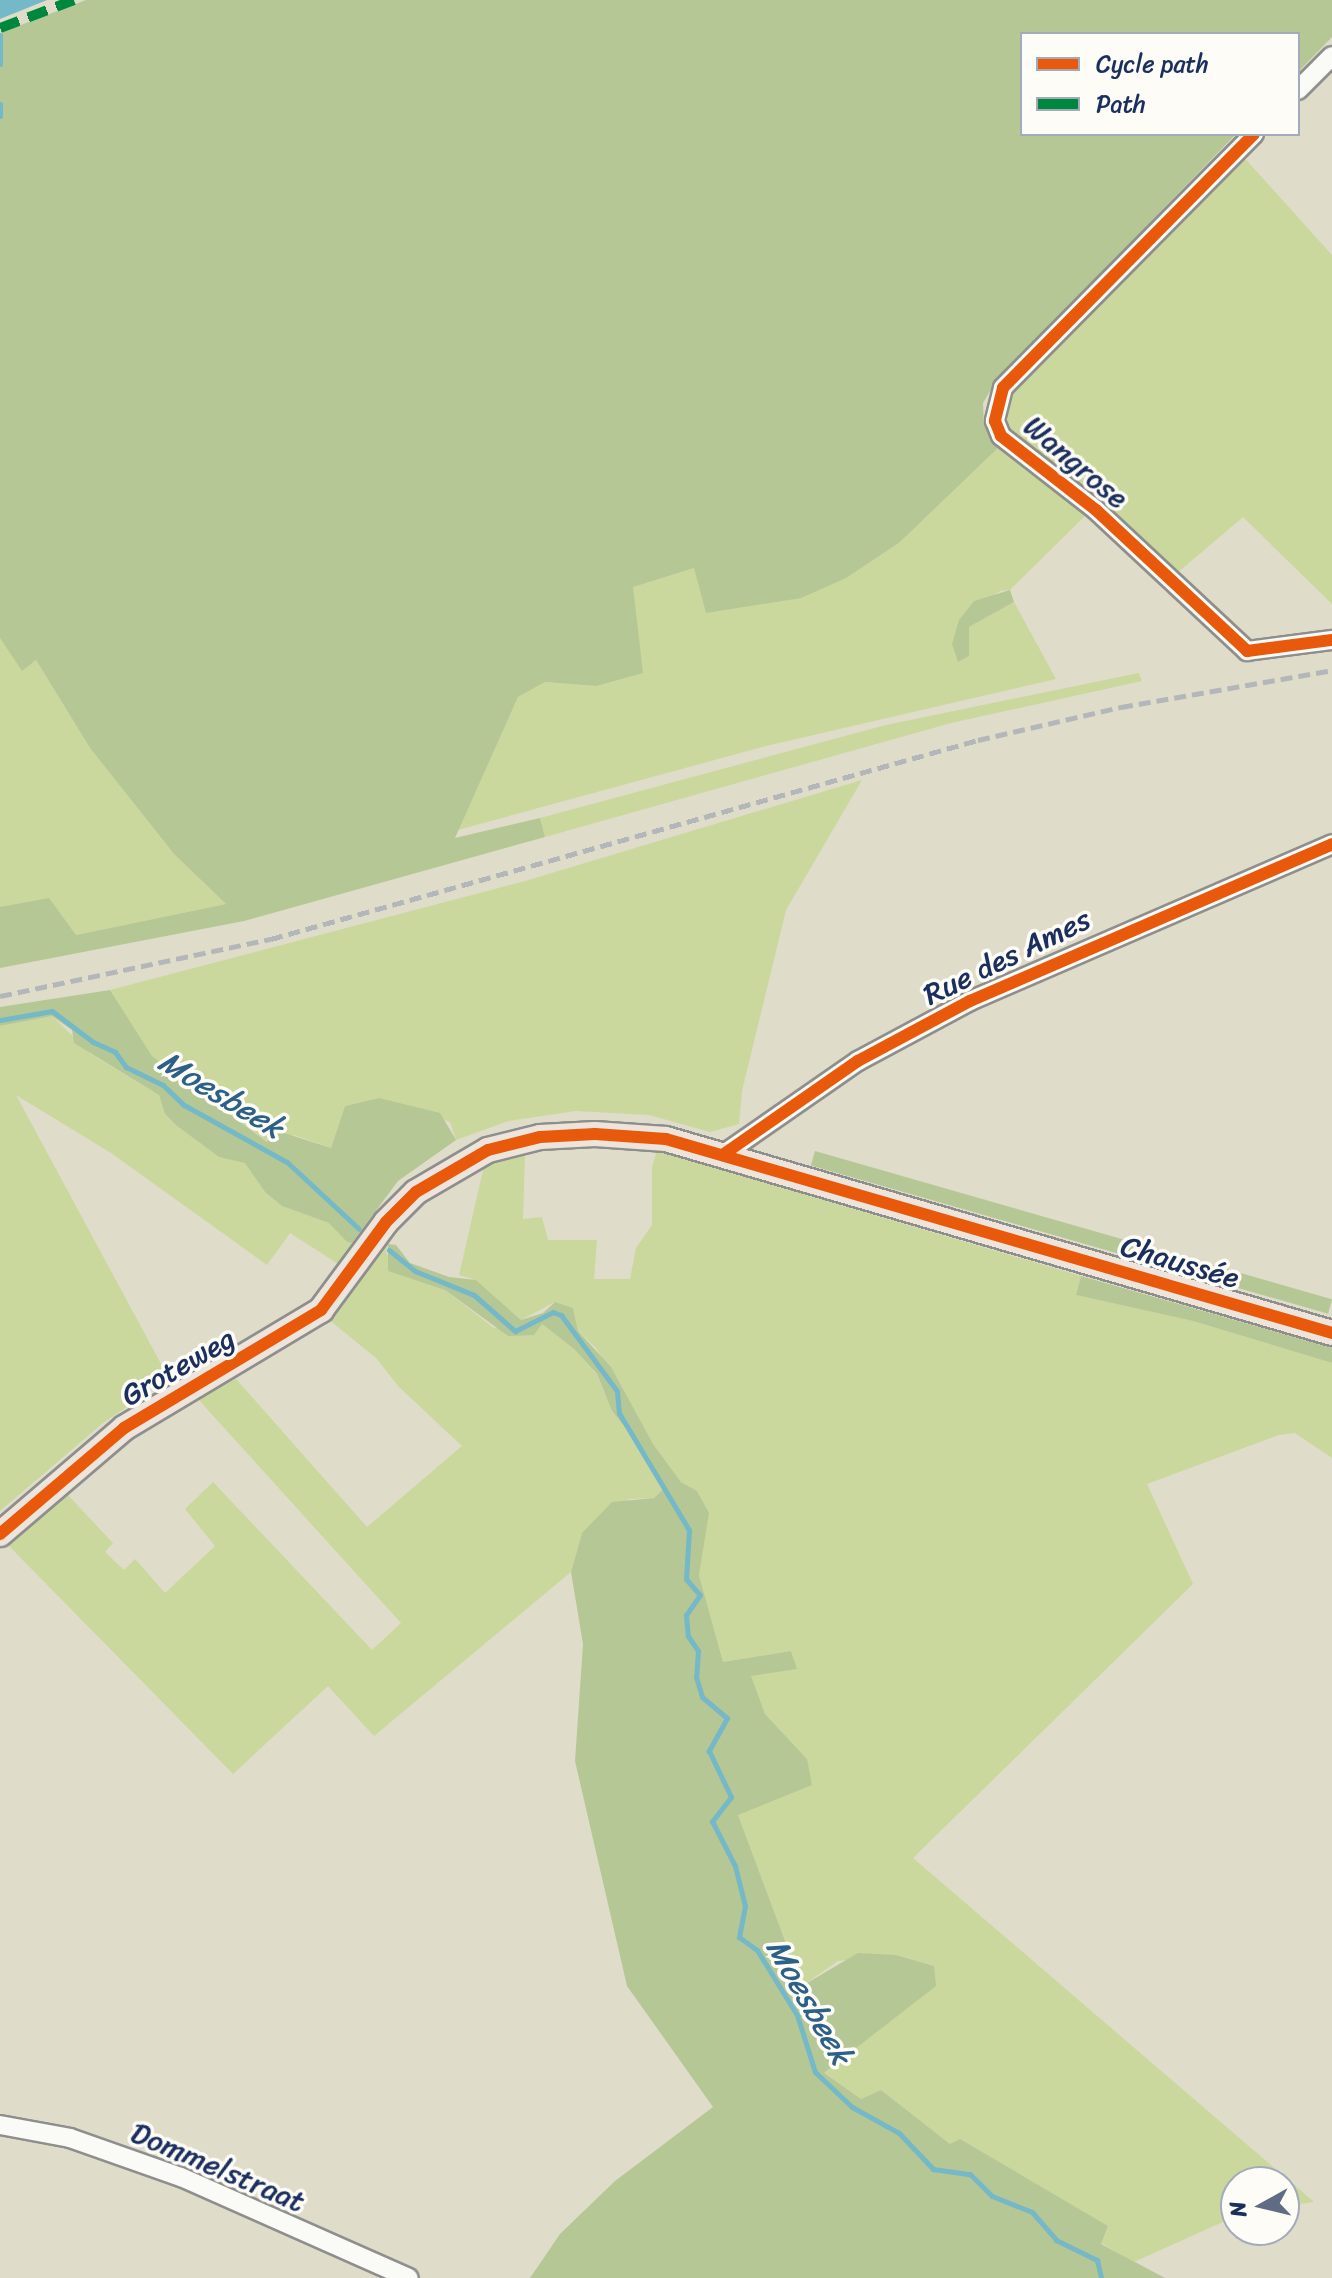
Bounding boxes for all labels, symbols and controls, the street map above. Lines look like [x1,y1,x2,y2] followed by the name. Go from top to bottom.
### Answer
[1020,32,1300,136] legend
[1096,43,1209,85] text: Cycle path
[1096,83,1146,125] text: Path
[1016,408,1136,516] street label: Wangrose
[917,901,1097,1013] street label: Rue des Ames
[151,1043,291,1147] water label: Moesbeek
[1117,1228,1243,1296] street label: Chaussée
[115,1320,241,1414] street label: Groteweg
[758,1932,860,2072] water label: Moesbeek
[126,2114,310,2220] street label: Dommelstraat
[1220,2166,1300,2246] north arrow
[1217,2199,1258,2219] text: N

